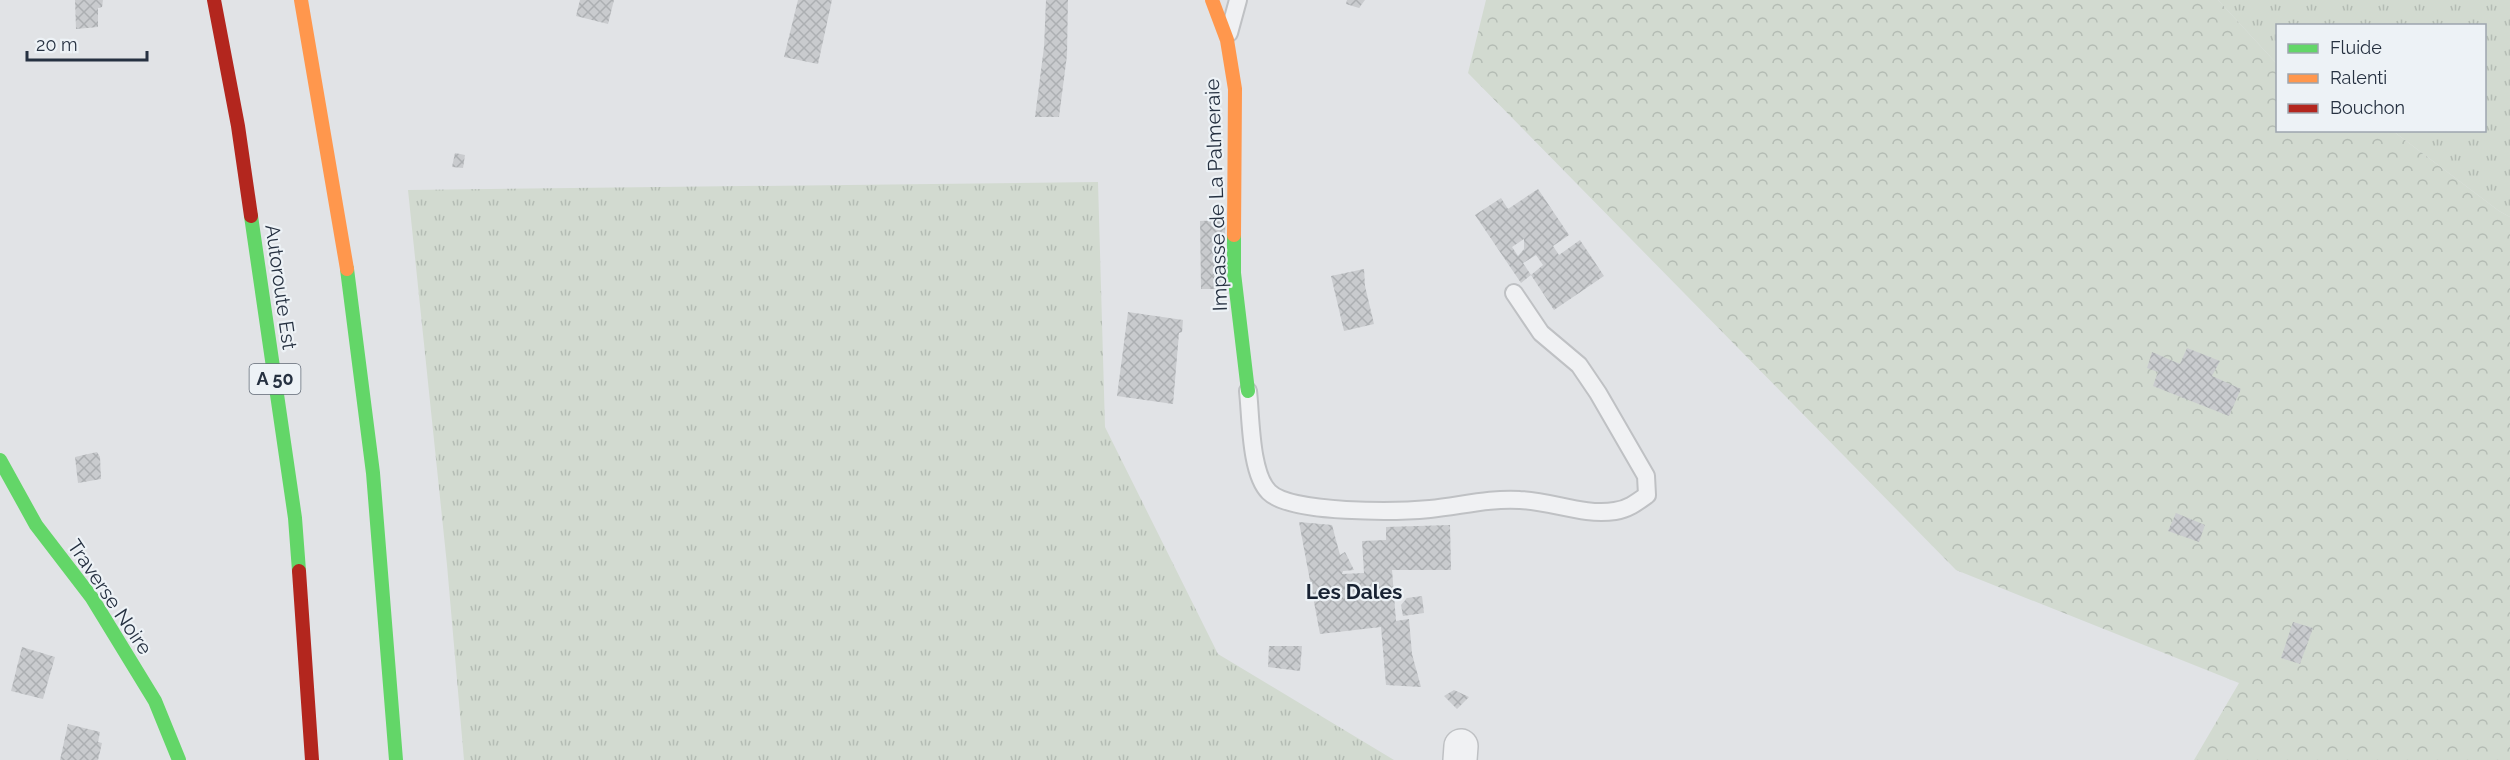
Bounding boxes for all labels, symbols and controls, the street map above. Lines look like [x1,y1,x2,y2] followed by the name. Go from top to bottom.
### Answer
[27,24,147,62] scale bar
[2276,24,2486,132] legend
[36,34,78,55] text: 20 m
[2330,37,2382,58] text: Fluide
[2330,67,2387,88] text: Ralenti
[1200,78,1232,312] street label: Impasse de La Palmeraie
[2330,97,2405,118] text: Bouchon
[260,223,302,351] street label: Autoroute Est
[250,364,300,394] road number: A 50
[63,535,157,659] street label: Traverse Noire
[1306,579,1402,604] district label: Les Dales

